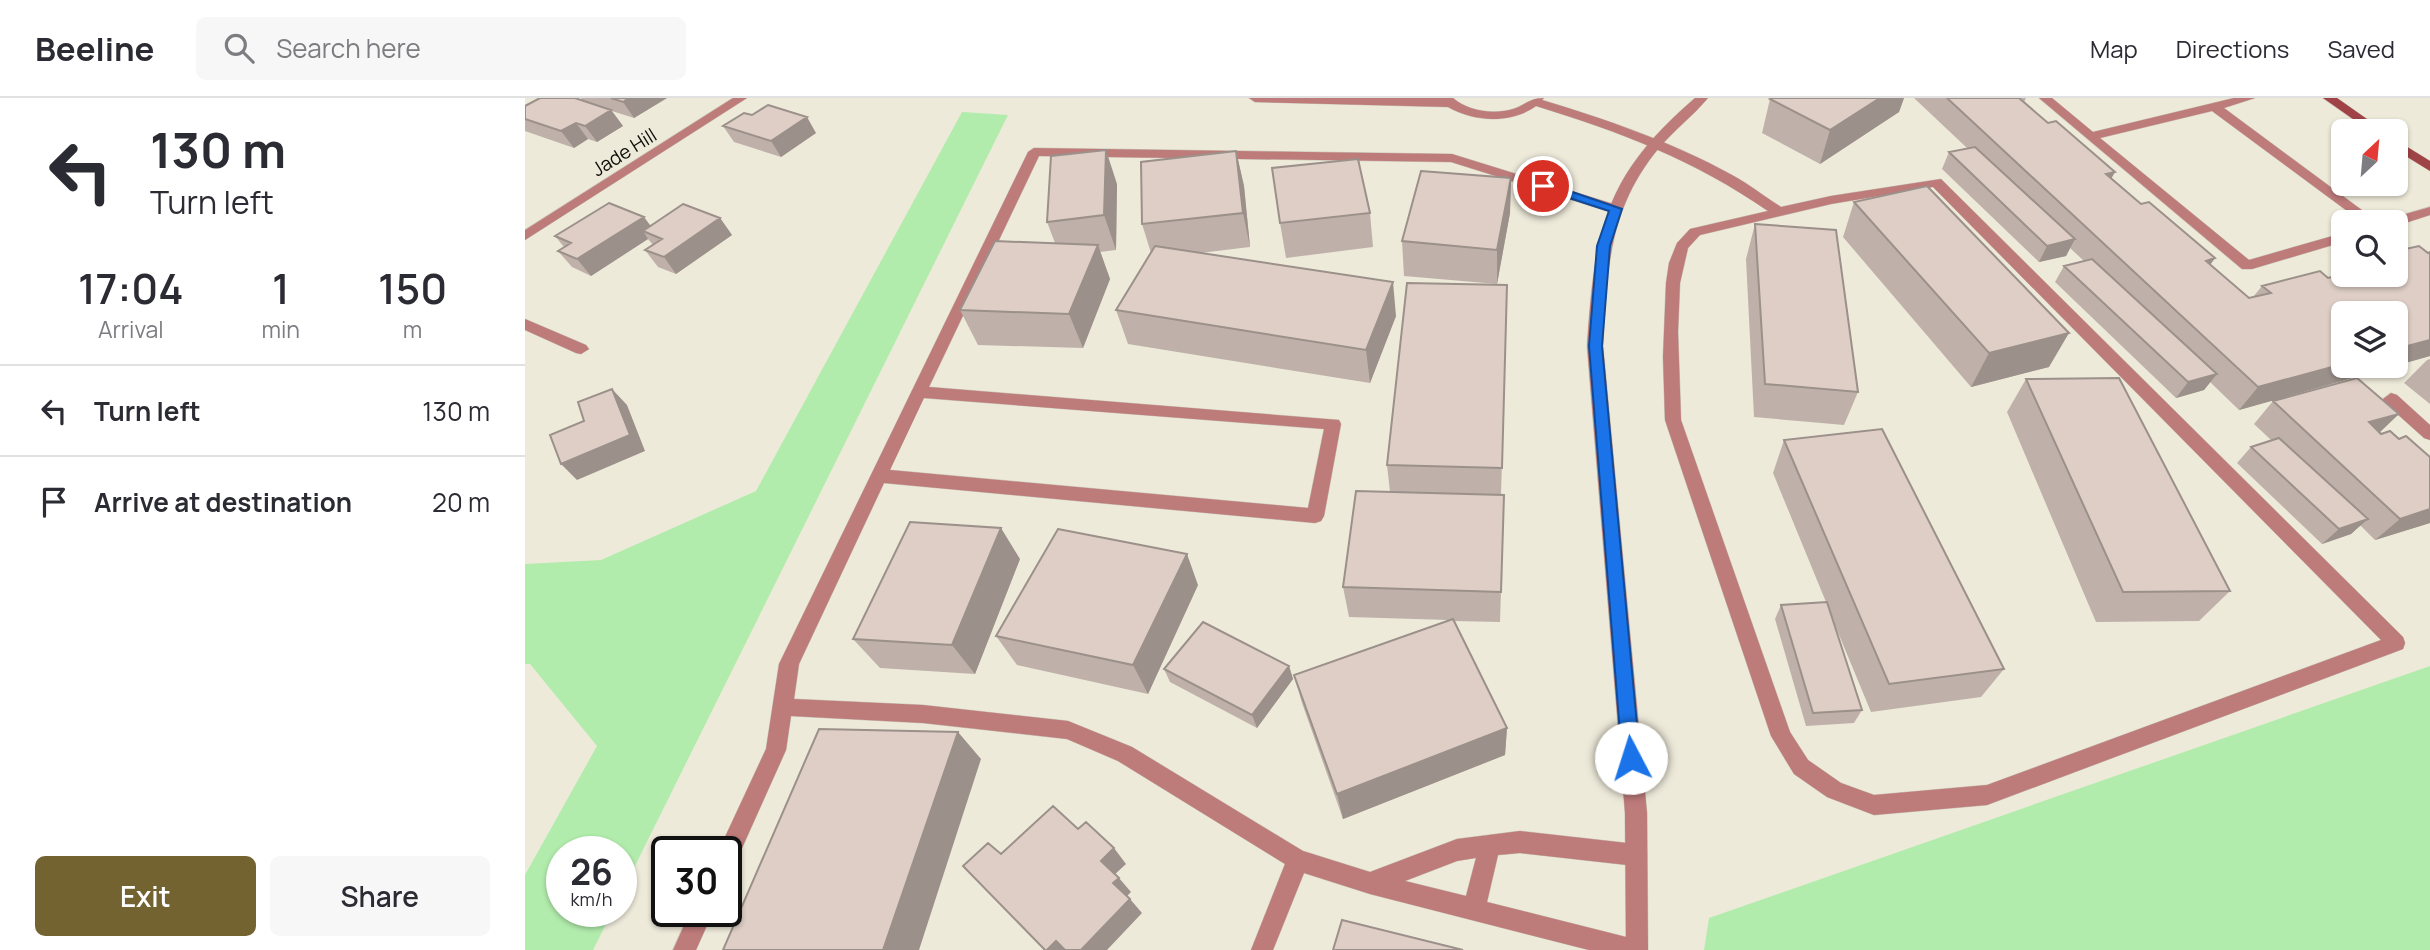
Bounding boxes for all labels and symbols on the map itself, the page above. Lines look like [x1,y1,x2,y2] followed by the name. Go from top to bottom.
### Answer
[2331,119,2408,196] north arrow
[587,122,661,182] street label: Jade Hill
[1513,156,1573,216] pin
[1594,721,1668,795] position arrow
[651,836,742,927] speed limit sign: 30

